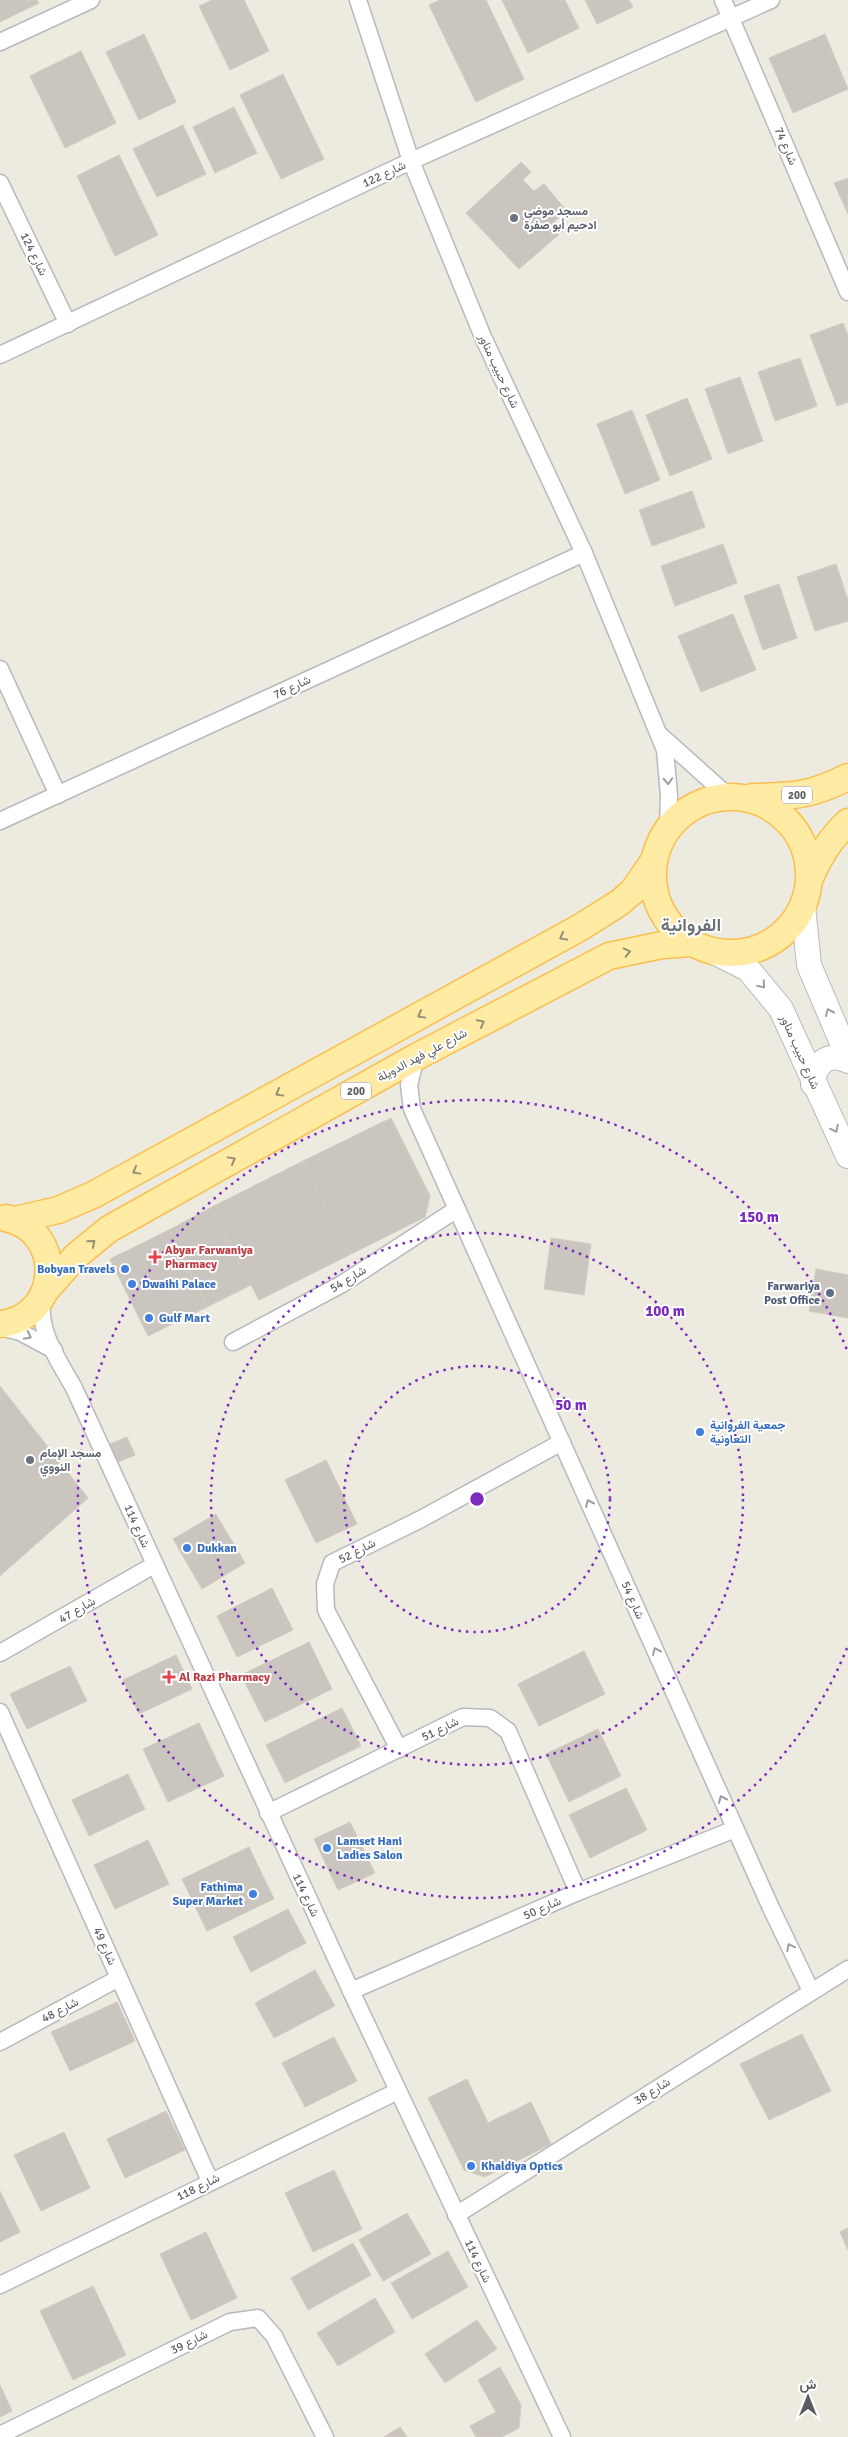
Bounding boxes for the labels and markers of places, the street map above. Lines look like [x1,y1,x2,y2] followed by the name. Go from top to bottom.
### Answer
[524,204,597,233] place label: مسجد موضي ادحيم أبو صفرة
[508,212,520,224] marker: مسجد موضي ادحيم أبو صفرة
[165,1243,253,1272] place label: Abyar Farwaniya Pharmacy
[149,1251,161,1263] marker: Abyar Farwaniya Pharmacy
[37,1262,116,1277] place label: Bobyan Travels
[119,1263,131,1275] marker: Bobyan Travels
[142,1277,216,1292] place label: Dwaihi Palace
[126,1278,138,1290] marker: Dwaihi Palace
[764,1279,820,1308] place label: Farwariya Post Office
[824,1287,836,1299] marker: Farwariya Post Office
[159,1311,210,1326] place label: Gulf Mart
[143,1312,155,1324] marker: Gulf Mart
[710,1418,786,1447] place label: جمعية الفروانية التعاونية
[694,1426,706,1438] marker: جمعية الفروانية التعاونية
[40,1446,102,1477] place label: مسجد الإمام النووي
[24,1454,36,1466] marker: مسجد الإمام النووي
[468,1490,486,1508] centre of rings
[197,1541,237,1556] place label: Dukkan
[181,1542,193,1554] marker: Dukkan
[179,1670,270,1685] place label: Al Razi Pharmacy
[163,1671,175,1683] marker: Al Razi Pharmacy
[337,1834,403,1863] place label: Lamset Hani Ladies Salon
[321,1842,333,1854] marker: Lamset Hani Ladies Salon
[172,1880,244,1909] place label: Fathima Super Market
[247,1888,259,1900] marker: Fathima Super Market
[481,2159,564,2174] place label: Khaldiya Optics
[465,2160,477,2172] marker: Khaldiya Optics

